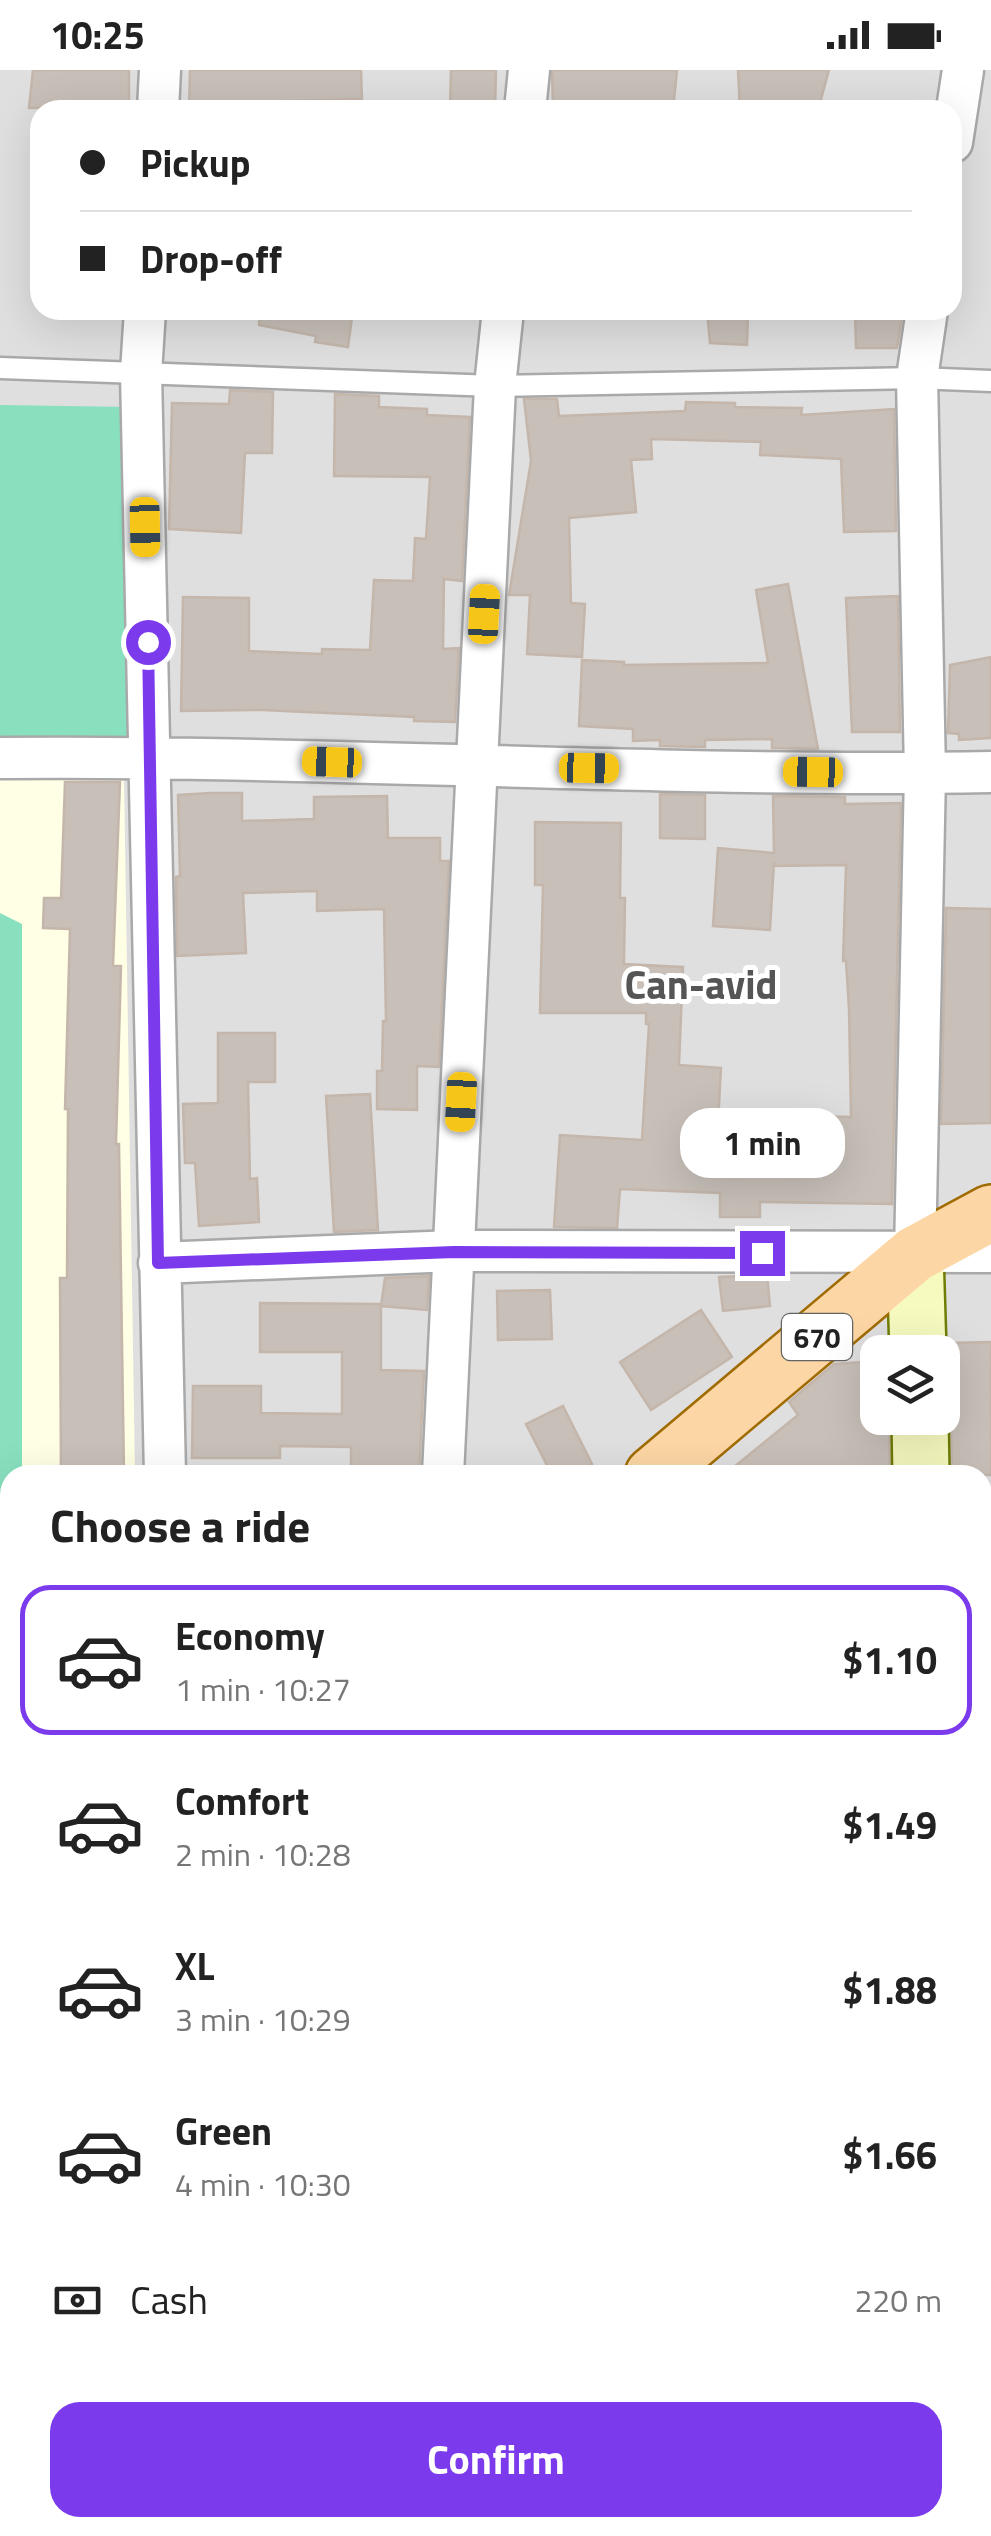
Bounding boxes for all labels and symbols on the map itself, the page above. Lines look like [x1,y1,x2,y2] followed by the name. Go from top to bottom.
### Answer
[129,497,161,557] car
[467,583,501,645] car
[126,620,171,665] route start
[301,746,363,778] car
[559,752,619,784] car
[783,756,843,788] car
[625,954,778,1015] district label: Can-avid
[444,1071,478,1133] car
[680,1108,844,1178] callout: 1 min
[740,1231,785,1276] route end
[782,1314,852,1360] road number: 670

